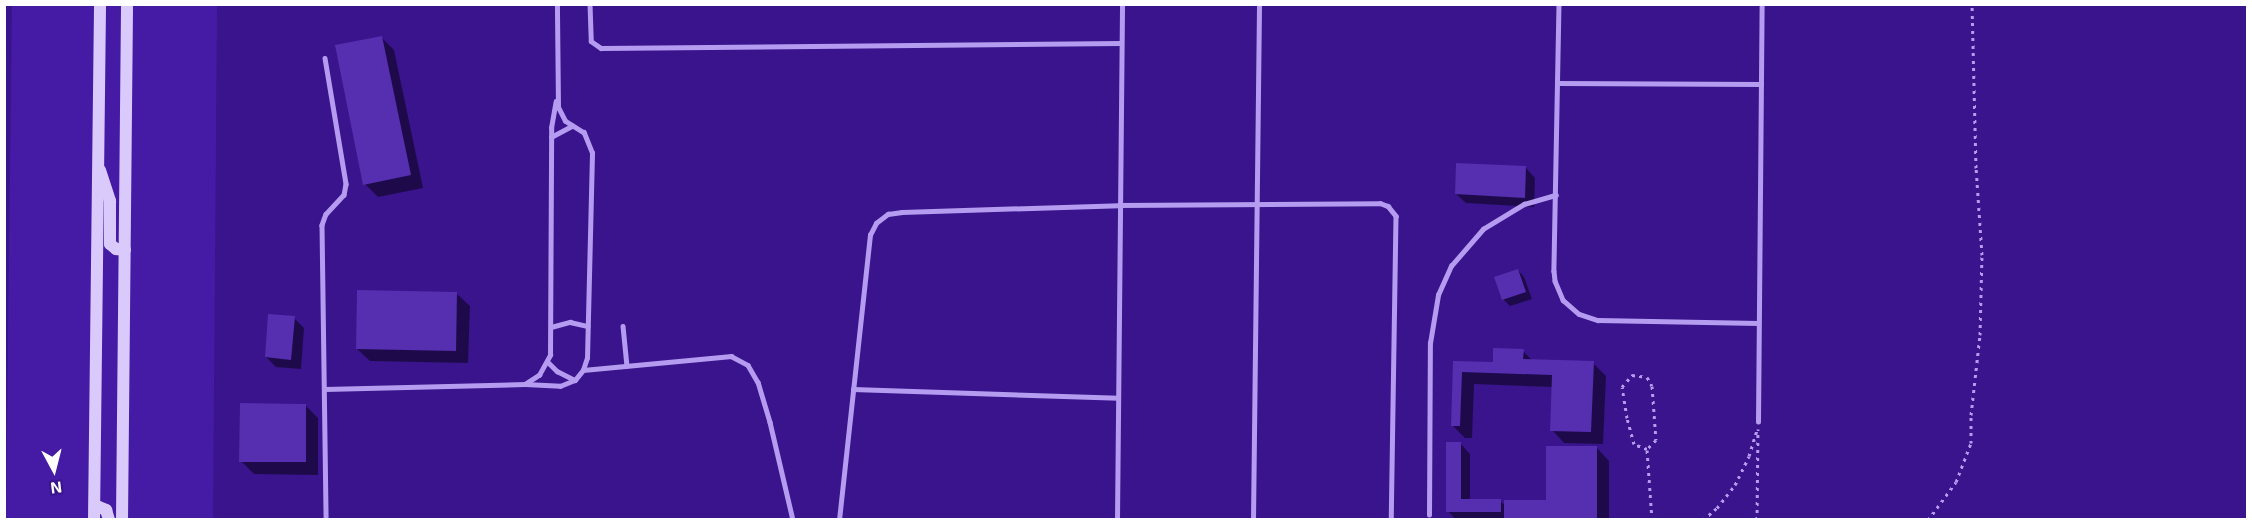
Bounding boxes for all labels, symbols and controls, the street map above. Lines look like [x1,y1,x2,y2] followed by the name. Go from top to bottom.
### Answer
[24,440,84,500] north arrow
[49,478,63,498] text: N

